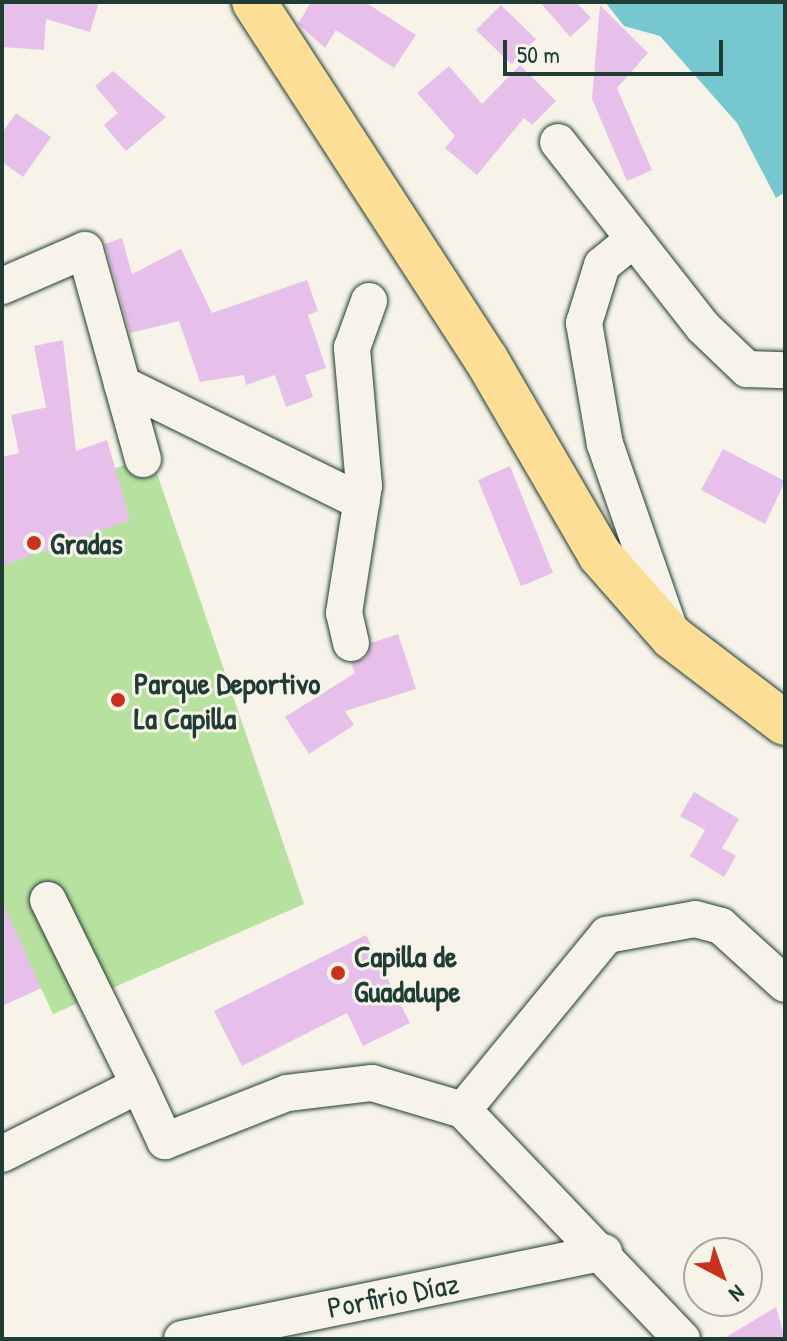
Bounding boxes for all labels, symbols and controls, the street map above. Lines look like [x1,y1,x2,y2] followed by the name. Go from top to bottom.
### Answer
[507,24,727,74] scale bar
[517,38,560,70] text: 50 m
[50,525,123,561] place label: Gradas
[25,534,43,552] marker: Gradas
[134,665,320,736] place label: Parque Deportivo La Capilla
[109,691,127,709] marker: Parque Deportivo La Capilla
[354,938,460,1008] place label: Capilla de Guadalupe
[329,964,347,982] marker: Capilla de Guadalupe
[683,1237,763,1317] north arrow
[324,1265,462,1325] street label: Porfirio Díaz
[723,1278,752,1309] text: N

